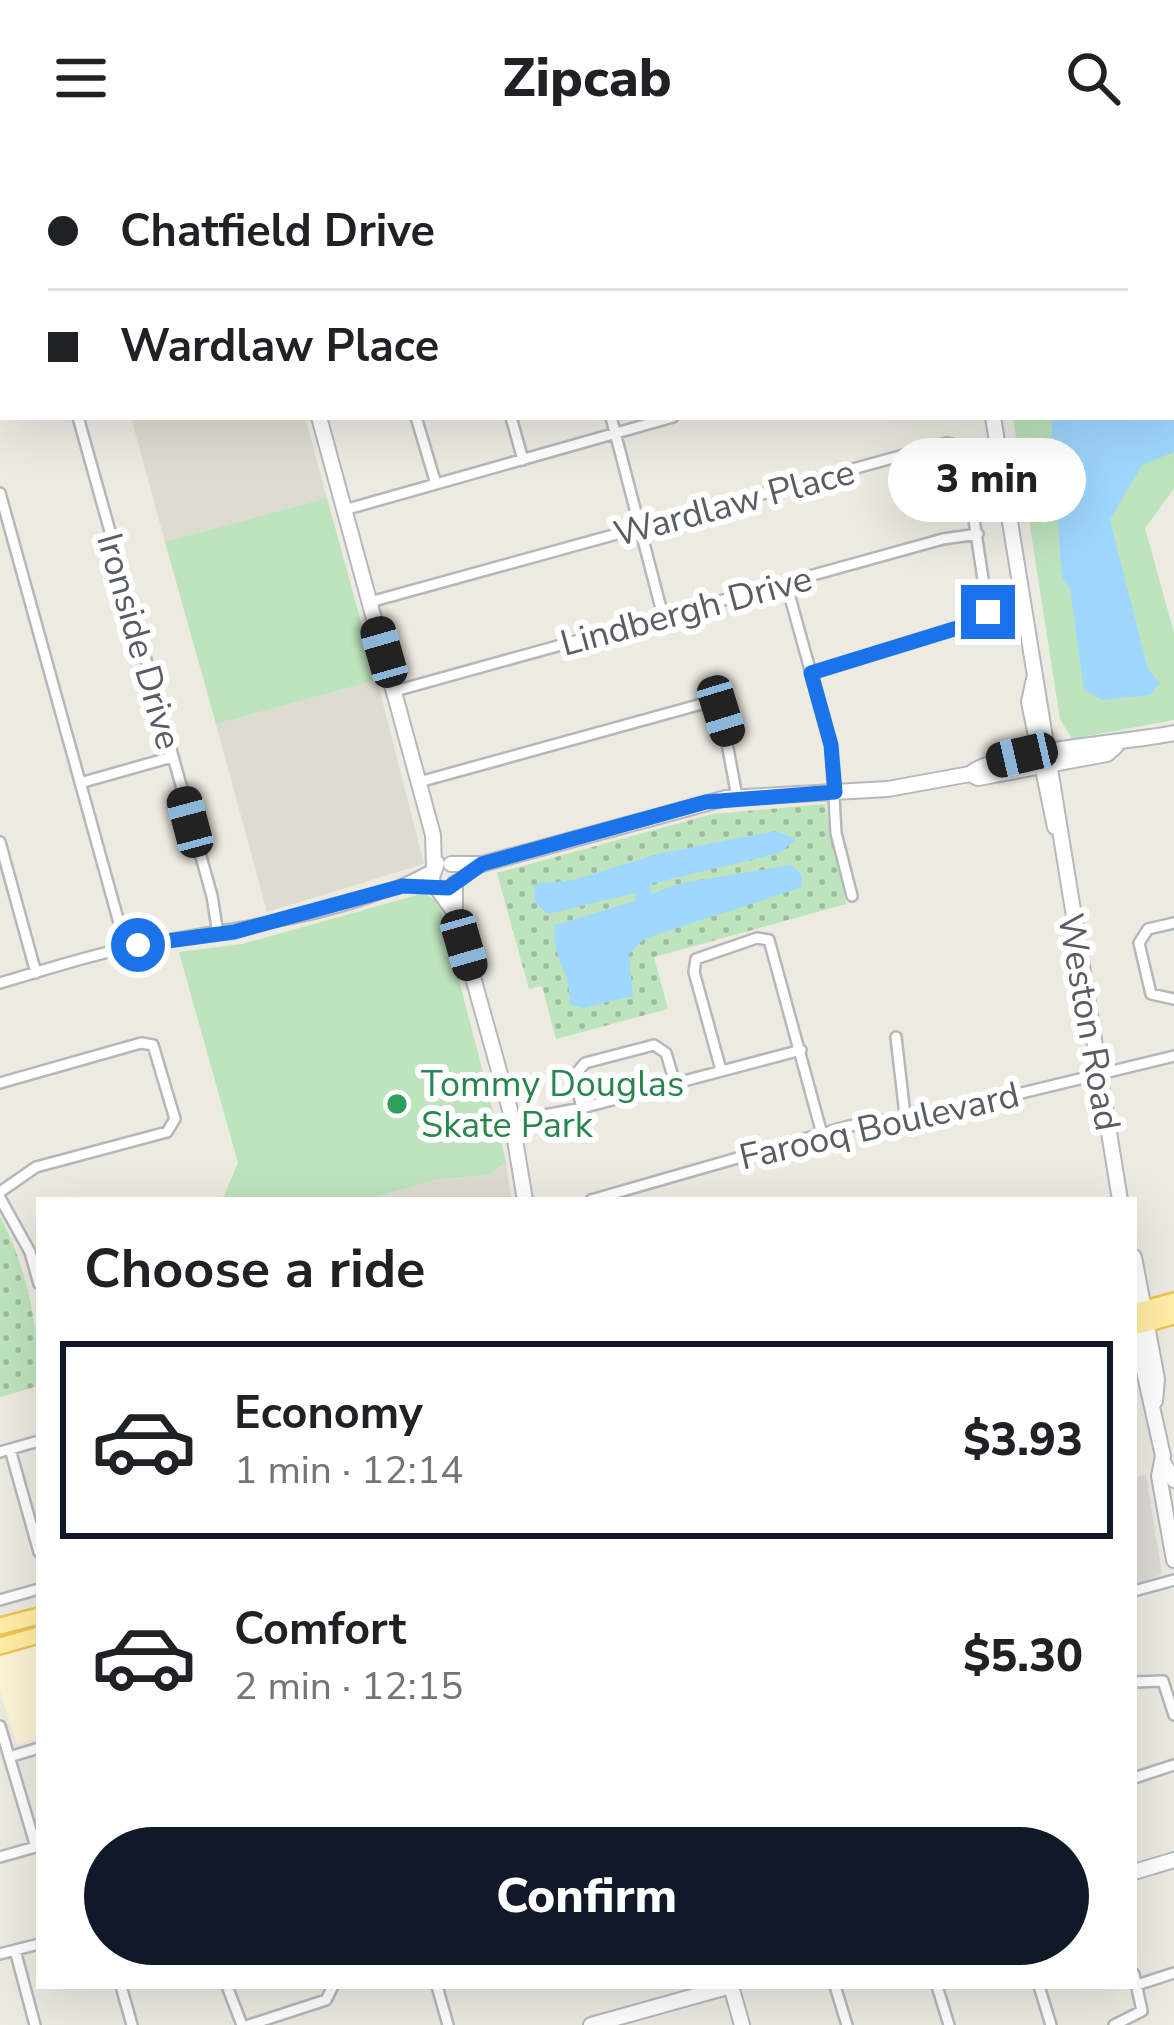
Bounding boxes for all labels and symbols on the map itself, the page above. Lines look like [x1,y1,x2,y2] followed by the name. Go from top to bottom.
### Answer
[889,438,1087,522] callout: 3 min
[609,448,860,559] street label: Wardlaw Place
[84,528,193,755] street label: Ironside Drive
[555,554,817,669] street label: Lindbergh Drive
[961,585,1015,639] route end
[357,612,411,692] car
[693,671,749,751] car
[983,729,1061,781] car
[163,783,217,861] car
[437,905,491,985] car
[1045,910,1132,1135] street label: Weston Road
[111,918,165,972] route start
[421,1060,684,1150] place label: Tommy Douglas Skate Park
[735,1070,1024,1182] street label: Farooq Boulevard
[384,1091,410,1117] marker: Tommy Douglas Skate Park

